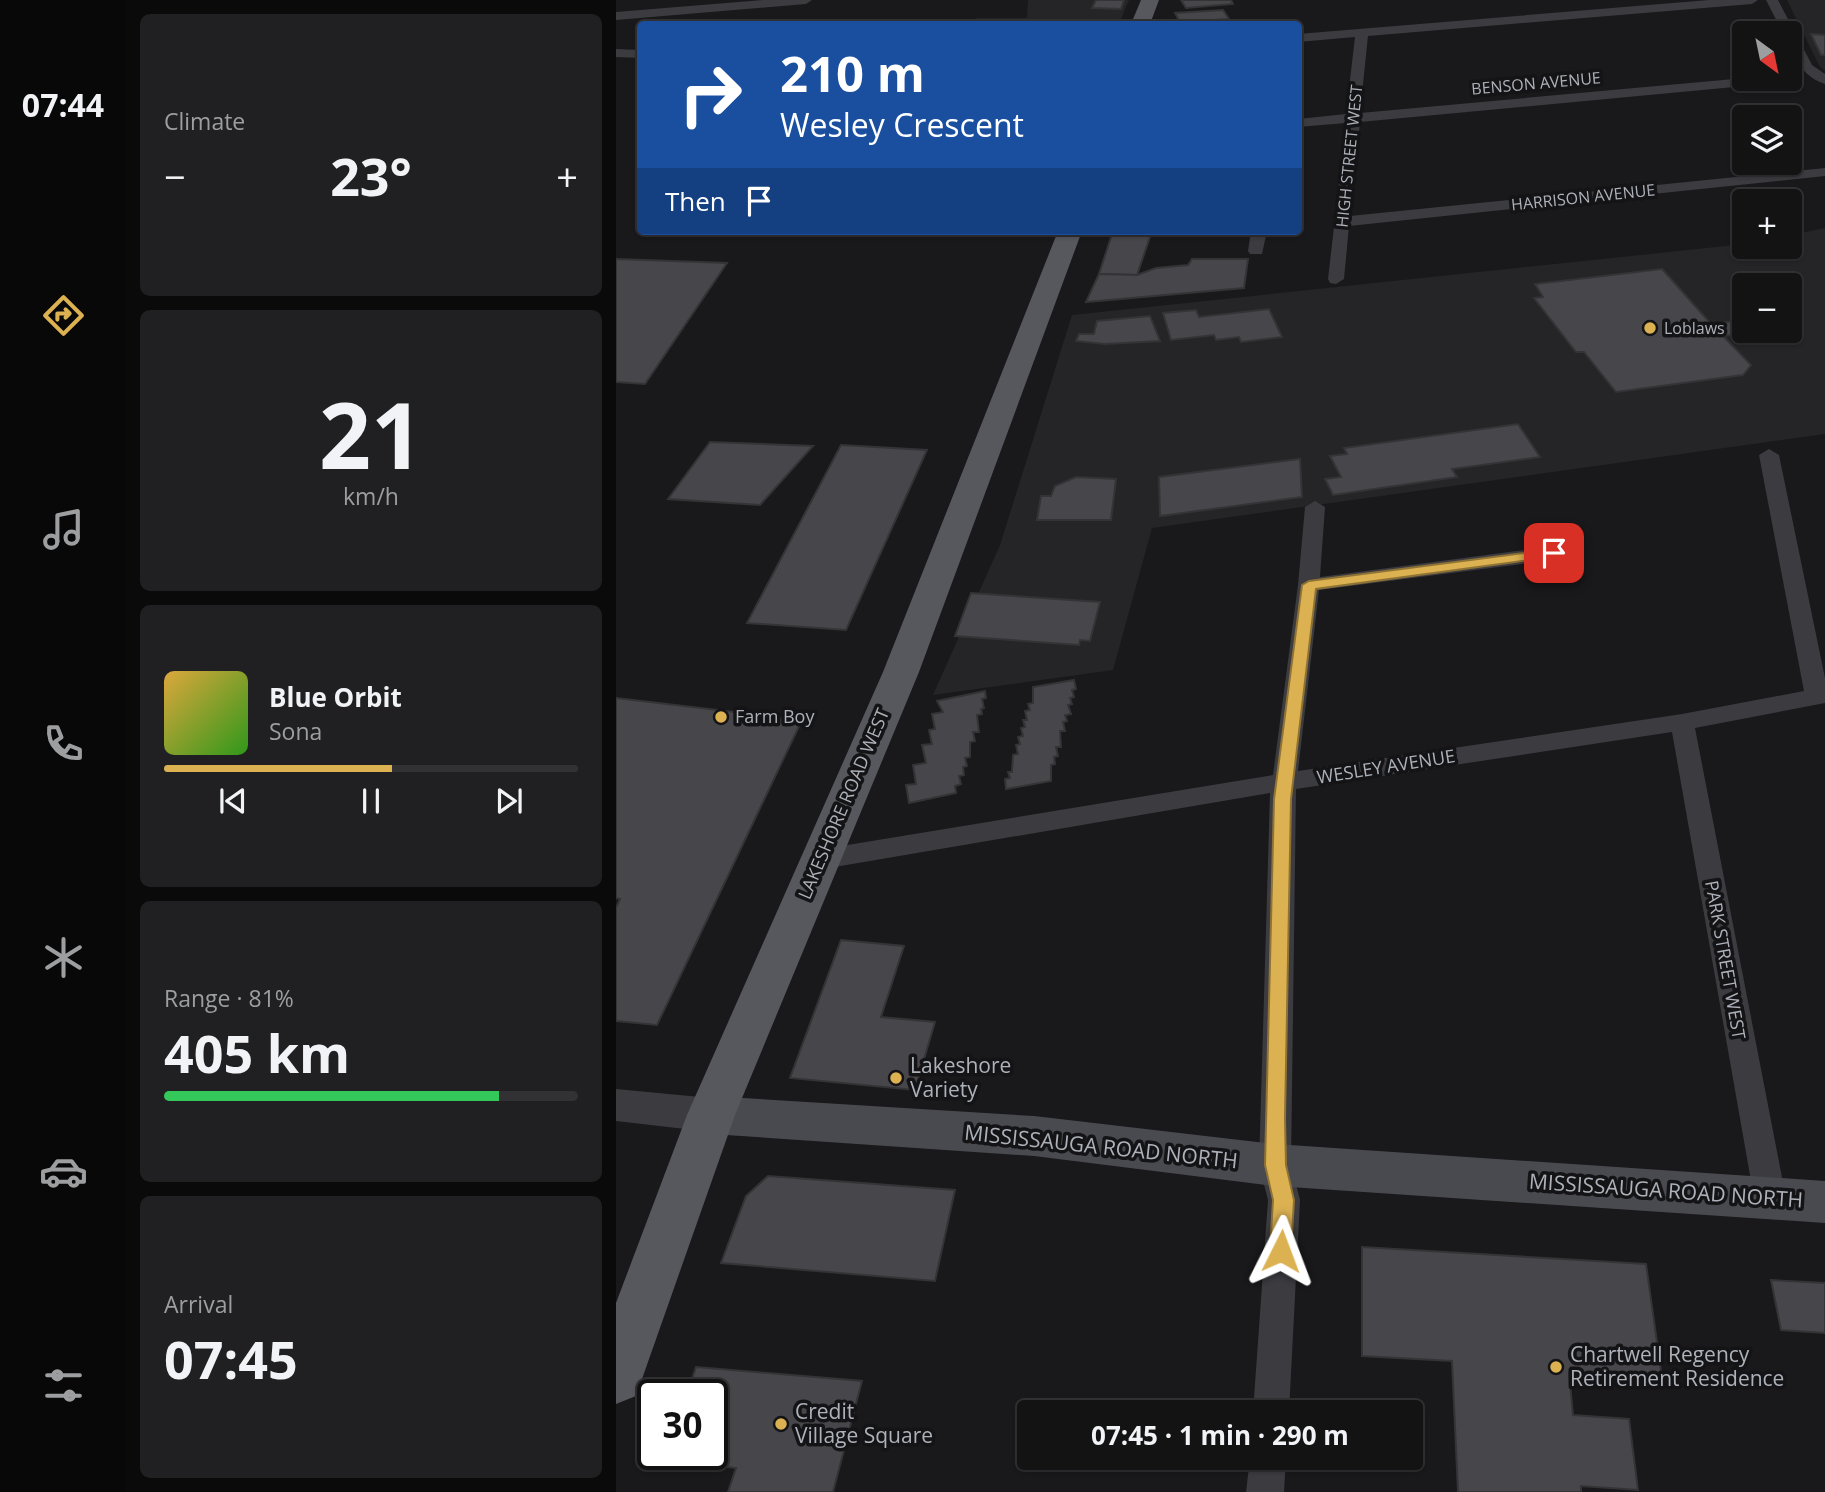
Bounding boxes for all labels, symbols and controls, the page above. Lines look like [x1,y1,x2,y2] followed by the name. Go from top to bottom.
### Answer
[1732,21,1802,91] north arrow
[1732,21,1802,343] map controls
[780,40,925,106] text: 210 m
[665,49,756,140] icon: right
[1470,66,1602,100] street label: BENSON AVENUE
[22,83,104,126] text: 07:44
[1331,83,1367,228] street label: HIGH STREET WEST
[780,103,1024,146] text: Wesley Crescent
[164,105,245,137] text: Climate
[1732,105,1802,175] button: layers
[330,140,412,211] text: 23°
[164,150,186,202] text: −
[556,150,578,202] text: +
[1510,178,1656,216] street label: HARRISON AVENUE
[740,182,778,220] icon: arrive
[665,183,726,219] text: Then
[1732,189,1802,259] button: +
[1732,273,1802,343] button: −
[39,291,88,340] icon: directions
[1664,317,1725,339] place label: Loblaws
[1642,320,1658,336] marker: Loblaws
[319,372,423,496] text: 21
[343,480,399,512] text: km/h
[39,505,88,554] icon: music
[1524,523,1584,583] pin
[1535,534,1573,572] icon: arrive
[269,679,402,715] text: Blue Orbit
[735,704,815,728] place label: Farm Boy
[792,704,894,903] street label: LAKESHORE ROAD WEST
[713,709,729,725] marker: Farm Boy
[269,715,322,747] text: Sona
[39,719,88,768] icon: phone
[1315,743,1457,789] street label: WESLEY AVENUE
[214,782,252,820] icon: previous
[352,782,390,820] icon: pause
[490,782,528,820] icon: next
[1700,879,1752,1041] street label: PARK STREET WEST
[39,933,88,982] icon: climate
[164,982,294,1014] text: Range · 81%
[164,1017,350,1088] text: 405 km
[910,1051,1011,1103] place label: Lakeshore Variety
[888,1070,904,1086] marker: Lakeshore Variety
[963,1118,1239,1174] street label: MISSISSAUGA ROAD NORTH
[39,1147,88,1196] icon: car
[1528,1166,1804,1214] street label: MISSISSAUGA ROAD NORTH
[1244,1214,1318,1288] position arrow
[164,1288,233,1320] text: Arrival
[164,1323,298,1394] text: 07:45
[1570,1340,1784,1392] place label: Chartwell Regency Retirement Residence
[1548,1359,1564,1375] marker: Chartwell Regency Retirement Residence
[39,1361,88,1410] icon: filters
[637,1379,728,1470] speed limit sign: 30
[795,1397,933,1449] place label: Credit Village Square
[773,1416,789,1432] marker: Credit Village Square
[1091,1417,1349,1453] text: 07:45 · 1 min · 290 m

